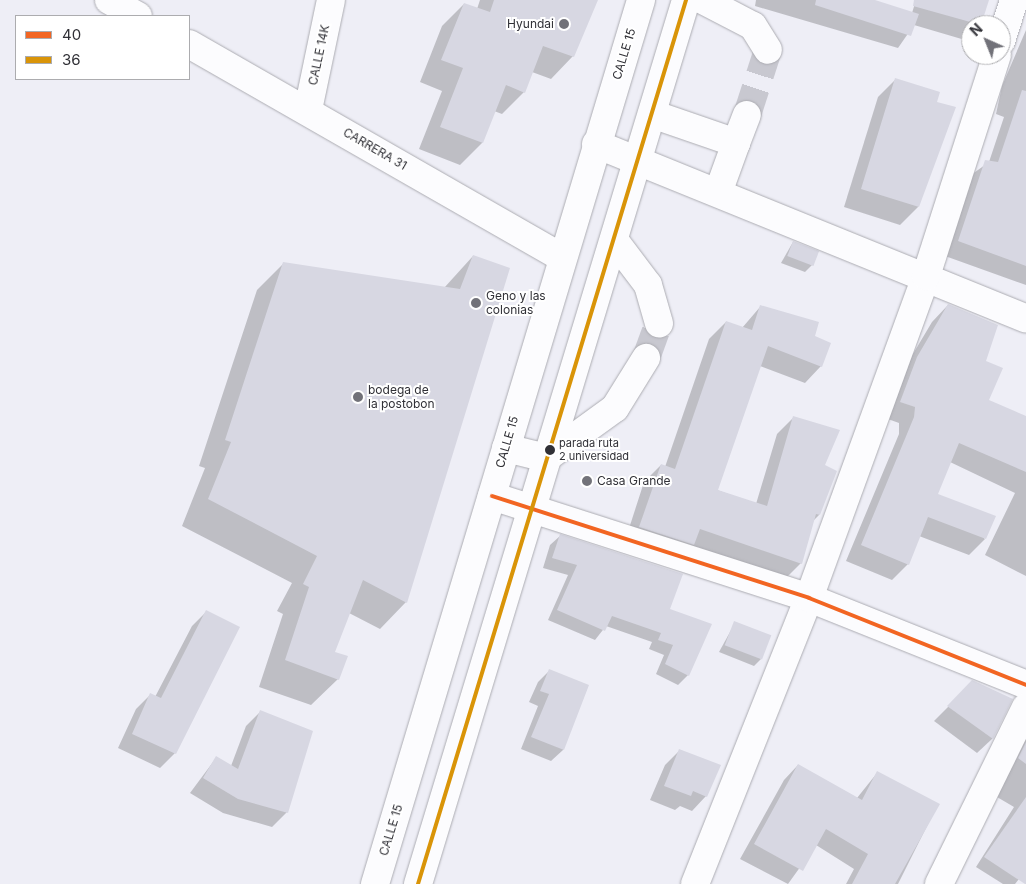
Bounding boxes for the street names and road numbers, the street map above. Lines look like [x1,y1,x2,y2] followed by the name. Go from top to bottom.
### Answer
[306,23,332,87] street label: CALLE 14K
[609,26,639,82] street label: CALLE 15
[341,125,409,173] street label: CARRERA 31
[493,414,521,470] street label: CALLE 15
[376,802,406,858] street label: CALLE 15

